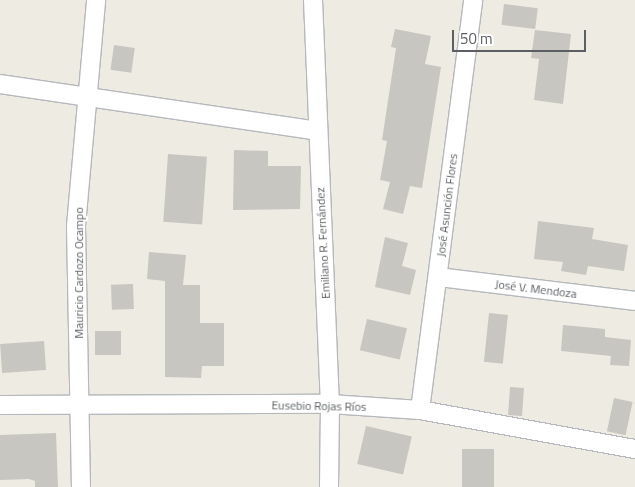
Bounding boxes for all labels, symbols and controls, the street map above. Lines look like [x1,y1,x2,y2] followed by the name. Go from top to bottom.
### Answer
[455,20,589,52] scale bar
[460,27,493,50] text: 50 m
[434,153,460,257] street label: José Asunción Flores
[313,187,333,299] street label: Emiliano R. Fernández
[72,207,86,339] street label: Mauricio Cardozo Ocampo
[494,277,578,301] street label: José V. Mendoza
[271,398,367,414] street label: Eusebio Rojas Ríos

